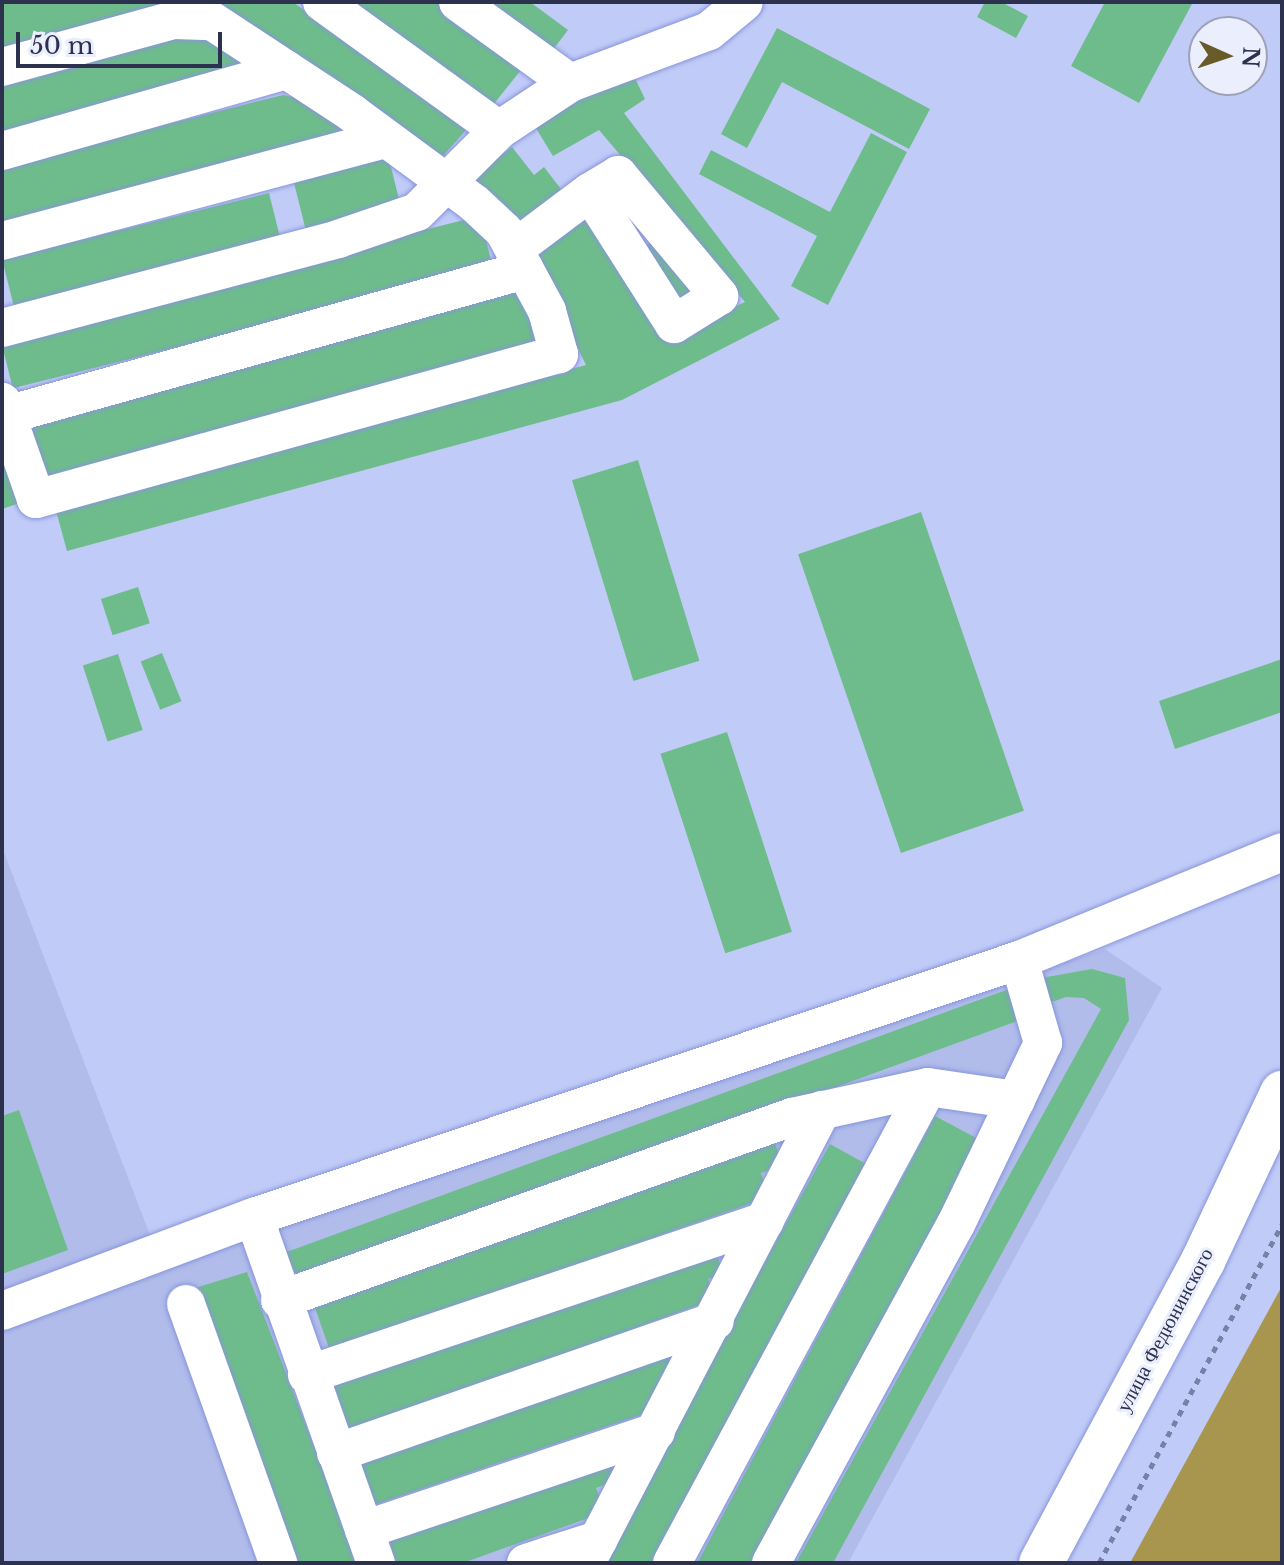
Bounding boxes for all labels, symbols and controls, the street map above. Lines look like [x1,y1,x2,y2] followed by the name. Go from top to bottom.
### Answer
[20,16,226,66] scale bar
[1188,16,1268,96] north arrow
[30,31,93,60] text: 50 m
[1236,46,1264,68] text: N
[1112,1244,1218,1416] street label: улица Федюнинского

